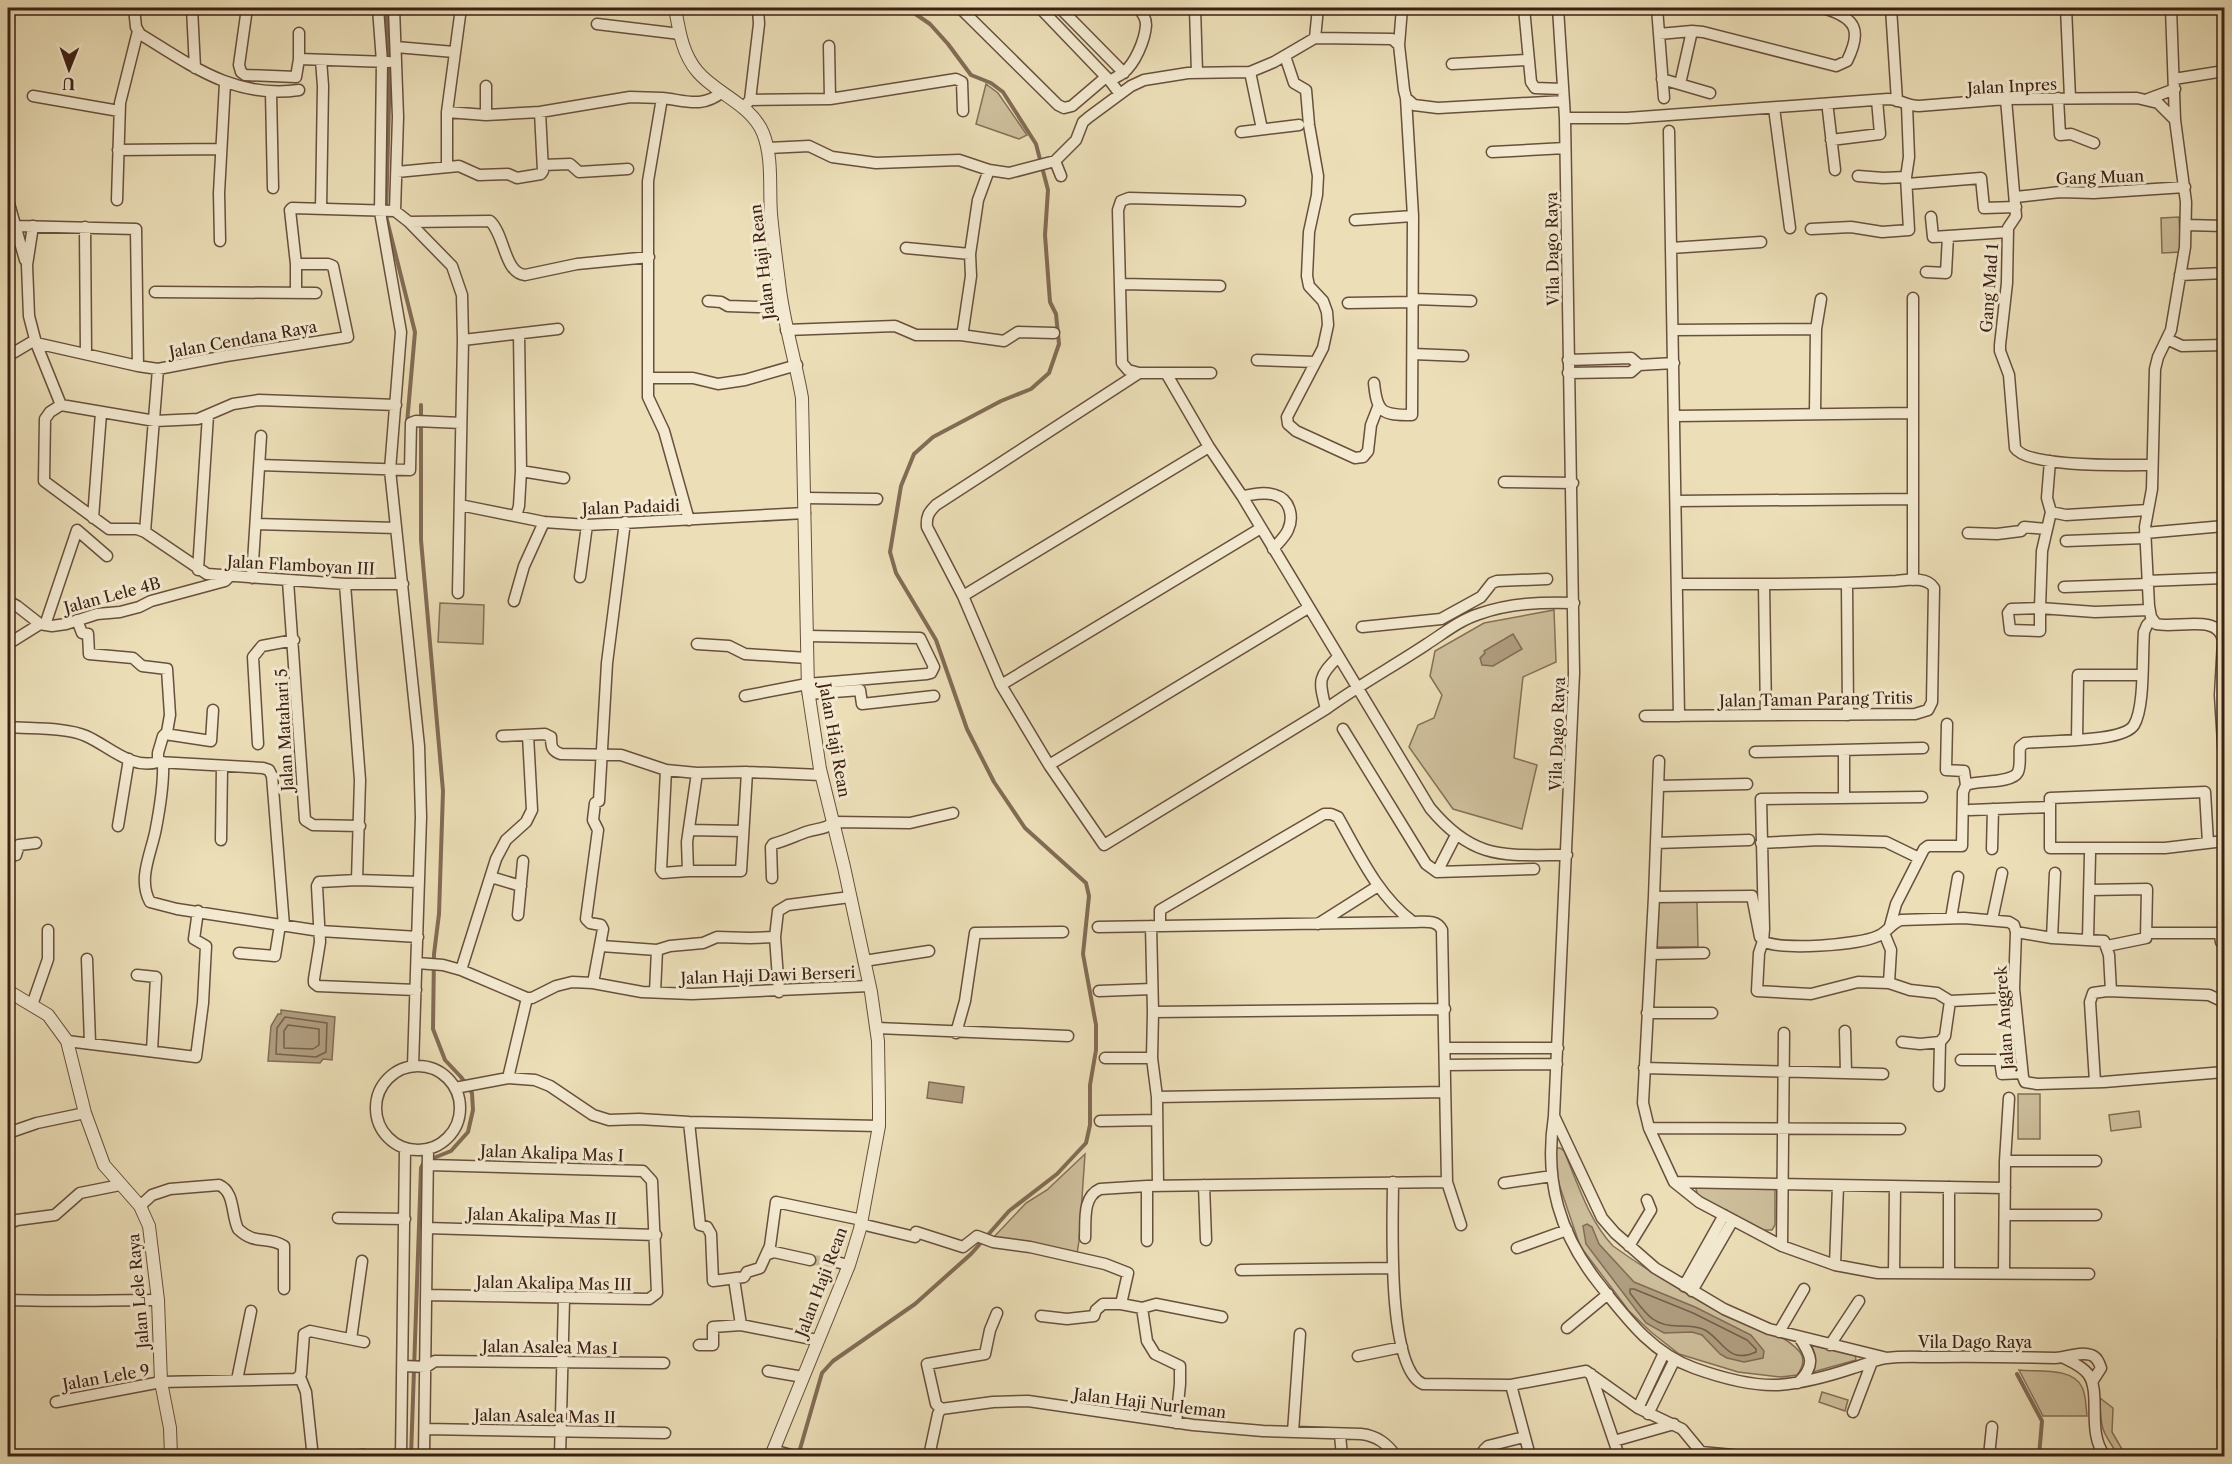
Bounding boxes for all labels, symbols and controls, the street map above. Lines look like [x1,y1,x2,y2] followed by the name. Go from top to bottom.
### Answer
[39,39,99,99] north arrow
[62,74,75,94] text: U
[1964,74,2057,98] street label: Jalan Inpres
[2056,165,2144,189] street label: Gang Muan
[1541,191,1563,307] street label: Vila Dago Raya
[745,203,779,324] street label: Jalan Haji Rean
[1976,243,2002,333] street label: Gang Mad 1
[164,316,319,362] street label: Jalan Cendana Raya
[579,495,680,519] street label: Jalan Padaidi
[224,551,375,579] street label: Jalan Flamboyan III
[59,573,162,618] street label: Jalan Lele 4B
[271,668,297,795] street label: Jalan Matahari 5
[1545,676,1569,792] street label: Vila Dago Raya
[815,678,855,799] street label: Jalan Haji Rean
[1716,687,1913,711] street label: Jalan Taman Parang Tritis
[677,962,856,988] street label: Jalan Haji Dawi Berseri
[1990,965,2018,1074] street label: Jalan Anggrek
[477,1140,624,1166] street label: Jalan Akalipa Mas I
[464,1203,617,1229] street label: Jalan Akalipa Mas II
[790,1224,851,1343] street label: Jalan Haji Rean
[123,1232,153,1352] street label: Jalan Lele Raya
[473,1272,632,1294] street label: Jalan Akalipa Mas III
[1917,1332,2033,1352] street label: Vila Dago Raya
[479,1336,618,1358] street label: Jalan Asalea Mas I
[58,1359,151,1395] street label: Jalan Lele 9
[1070,1383,1227,1422] street label: Jalan Haji Nurleman
[471,1405,616,1427] street label: Jalan Asalea Mas II

